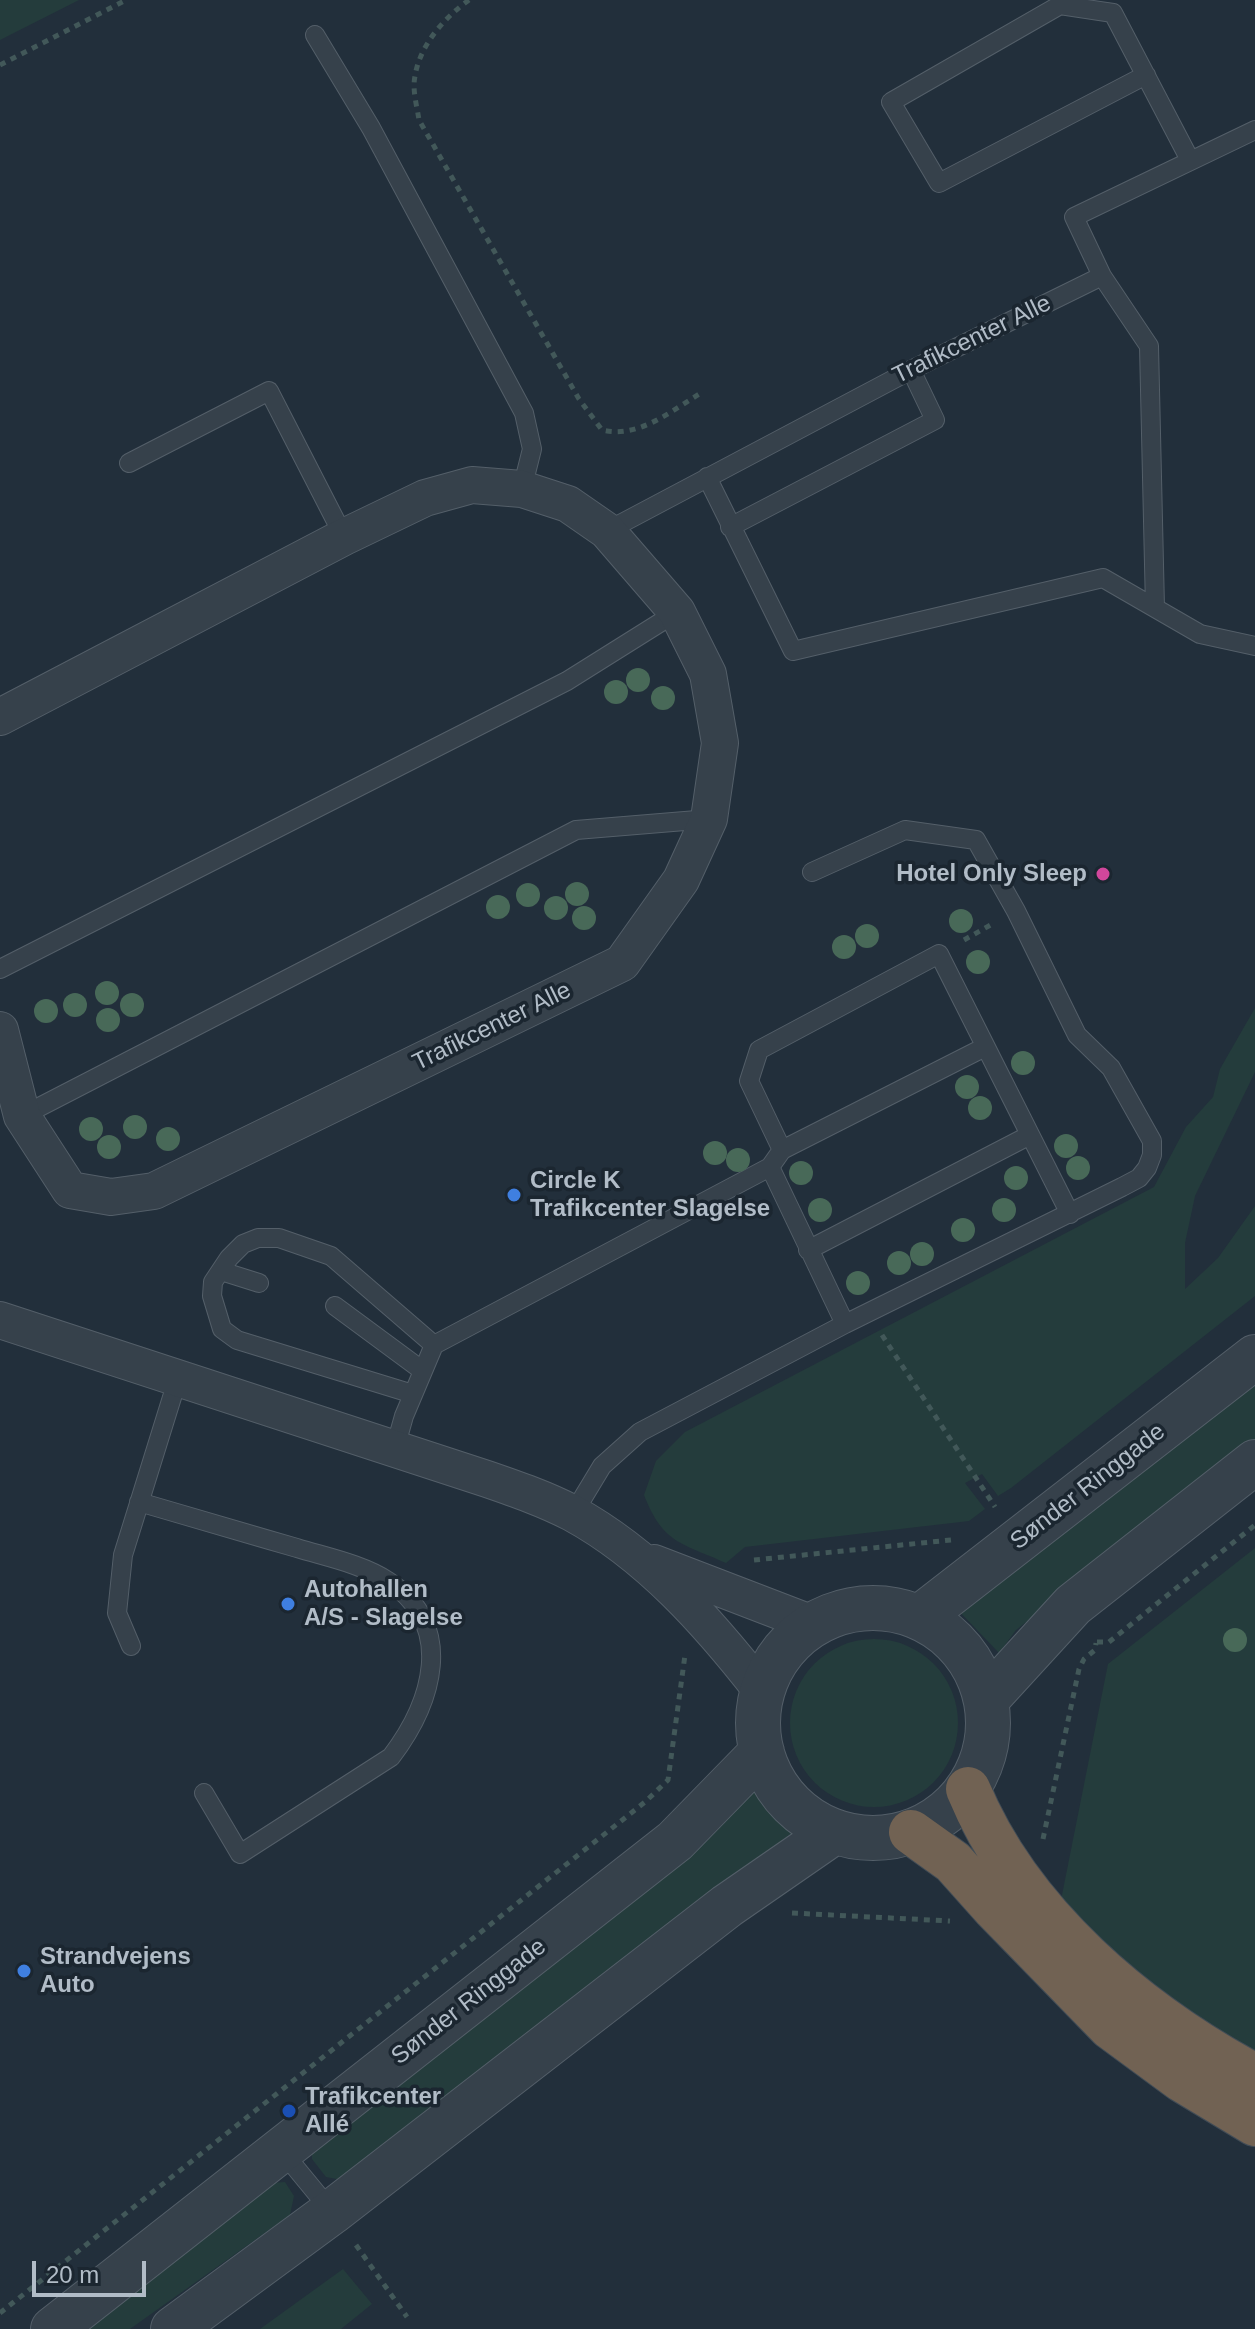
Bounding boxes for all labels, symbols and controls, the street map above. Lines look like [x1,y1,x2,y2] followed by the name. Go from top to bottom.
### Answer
[888,289,1056,391] street label: Trafikcenter Alle
[896,860,1087,888] place label: Hotel Only Sleep
[1094,865,1112,883] marker: Hotel Only Sleep
[408,976,576,1078] street label: Trafikcenter Alle
[530,1167,770,1223] place label: Circle K Trafikcenter Slagelse
[505,1186,523,1204] marker: Circle K Trafikcenter Slagelse
[1005,1418,1171,1556] street label: Sønder Ringgade
[304,1576,463,1632] place label: Autohallen A/S - Slagelse
[279,1595,297,1613] marker: Autohallen A/S - Slagelse
[386,1933,552,2071] street label: Sønder Ringgade
[40,1943,191,1999] place label: Strandvejens Auto
[15,1962,33,1980] marker: Strandvejens Auto
[305,2083,441,2139] place label: Trafikcenter Allé
[280,2102,298,2120] marker: Trafikcenter Allé
[36,2245,150,2295] scale bar
[46,2261,99,2288] text: 20 m

